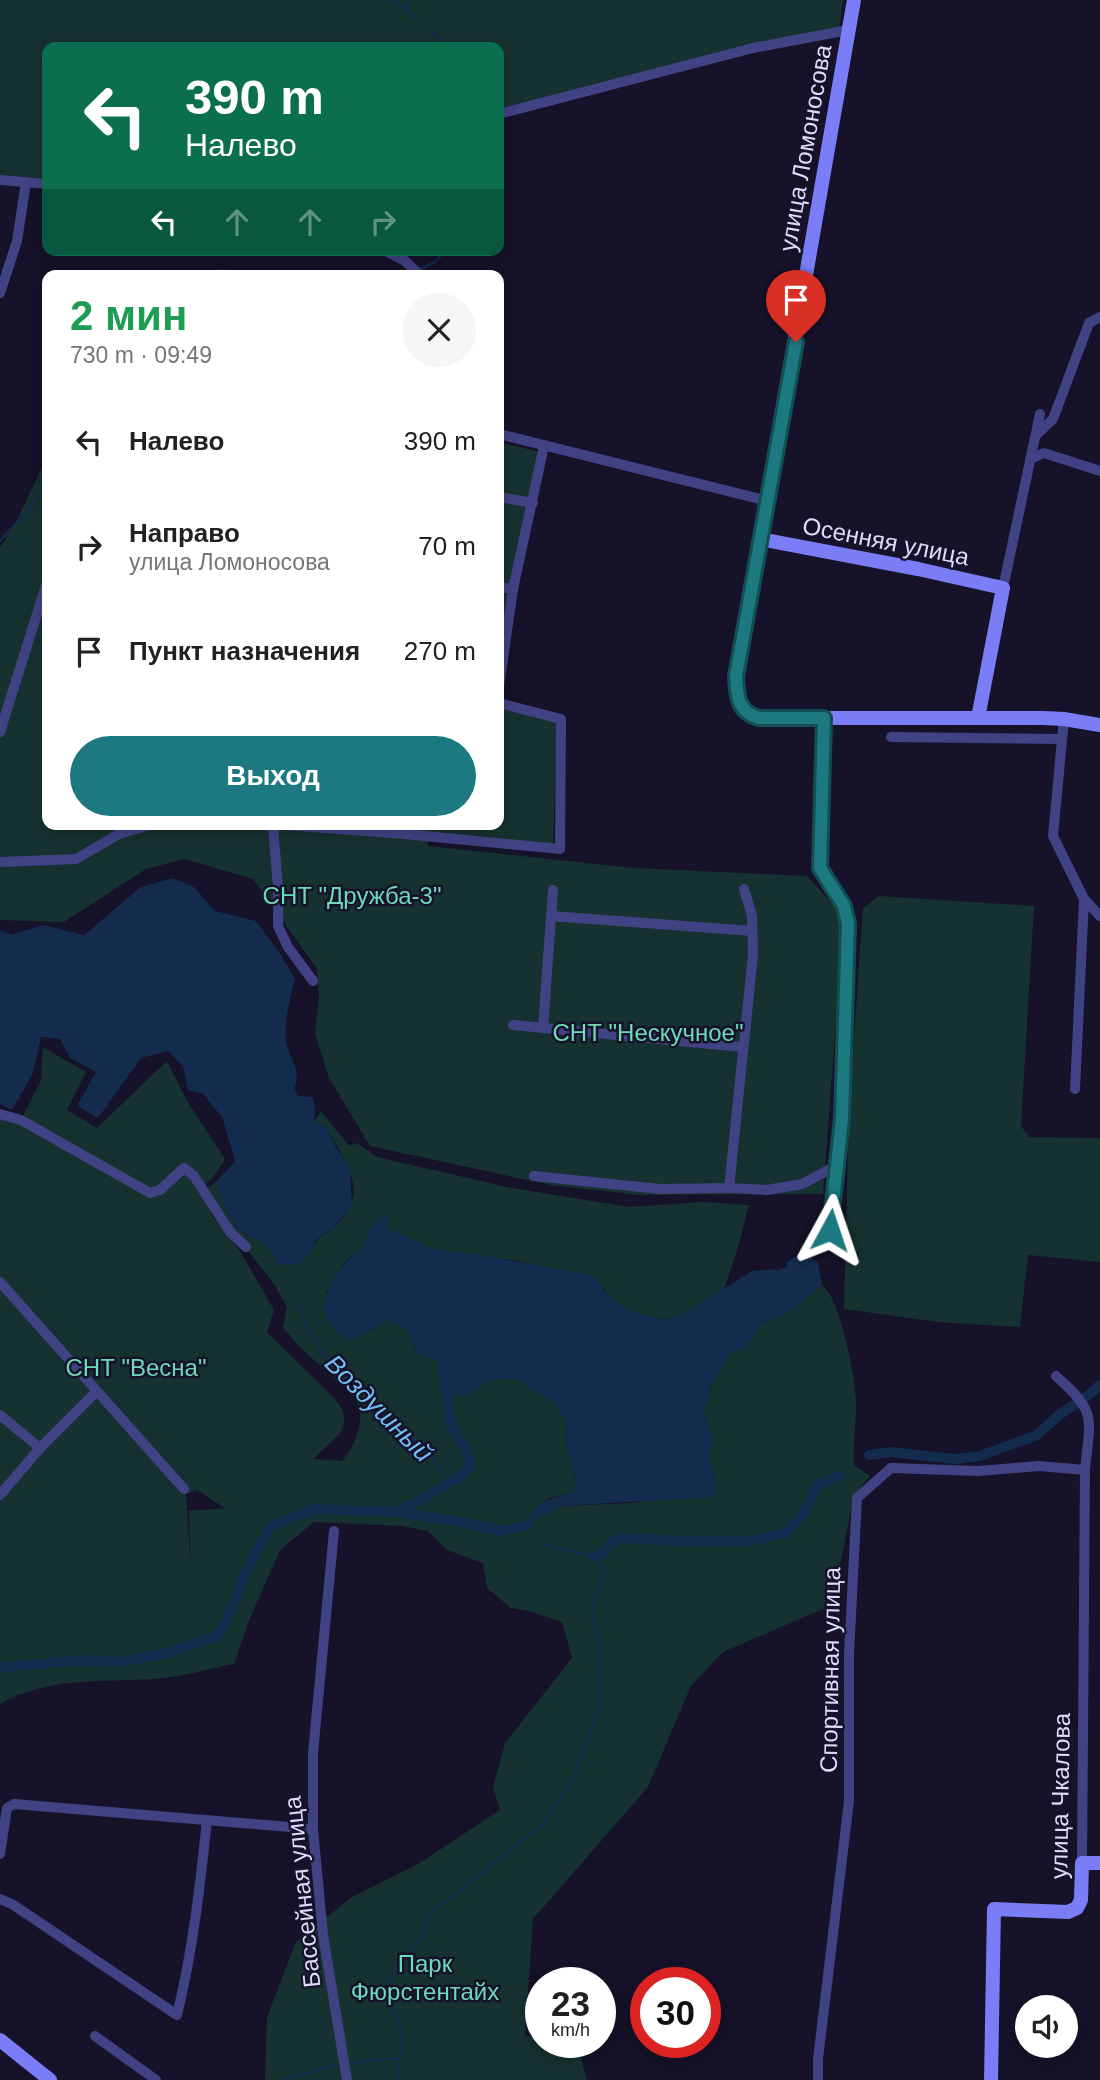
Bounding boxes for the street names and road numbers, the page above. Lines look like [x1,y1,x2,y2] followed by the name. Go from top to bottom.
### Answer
[774,42,837,254] street label: улица Ломоносова
[800,512,972,571] street label: Осенняя улица
[815,1566,845,1773] street label: Спортивная улица
[1045,1712,1075,1879] street label: улица Чкалова
[278,1794,325,1989] street label: Бассейная улица

